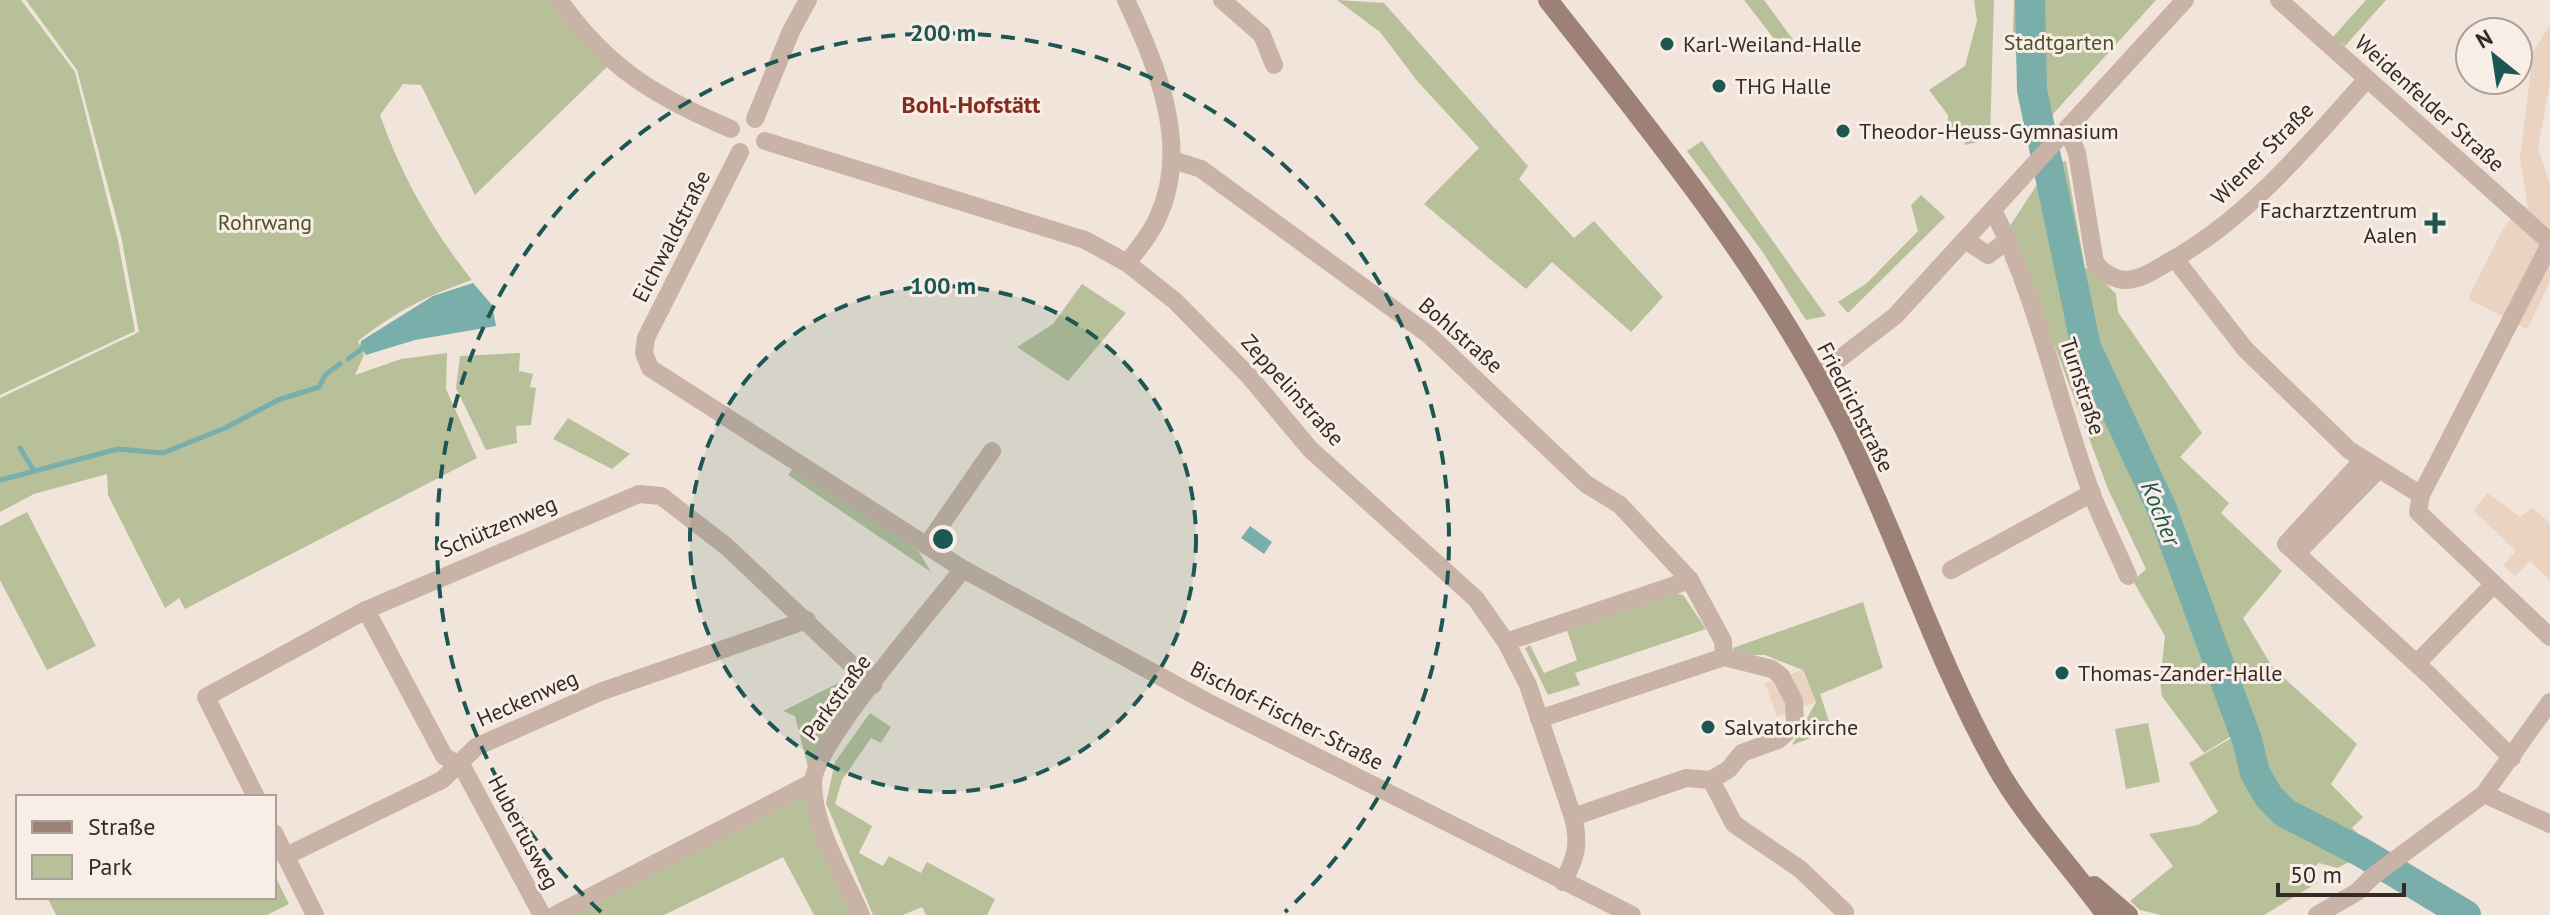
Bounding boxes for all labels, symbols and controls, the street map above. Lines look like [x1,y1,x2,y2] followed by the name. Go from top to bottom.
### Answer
[2454,16,2534,96] north arrow
[910,17,976,48] text: 200 m
[2471,23,2497,54] text: N
[2004,28,2114,56] park label: Stadtgarten
[2349,28,2511,178] street label: Weidenfelder Straße
[1683,30,1862,58] place label: Karl-Weiland-Halle
[1658,35,1676,53] marker: Karl-Weiland-Halle
[1735,72,1831,100] place label: THG Halle
[1710,77,1728,95] marker: THG Halle
[902,89,1041,120] district label: Bohl-Hofstätt
[2205,96,2319,210] street label: Wiener Straße
[1859,117,2119,145] place label: Theodor-Heuss-Gymnasium
[1834,122,1852,140] marker: Theodor-Heuss-Gymnasium
[626,165,716,307] street label: Eichwaldstraße
[2260,196,2417,249] place label: Facharztzentrum Aalen
[218,208,312,236] park label: Rohrwang
[2424,212,2446,234] marker: Facharztzentrum Aalen
[910,270,976,301] text: 100 m
[1413,291,1509,379] street label: Bohlstraße
[1236,328,1350,452] street label: Zeppelinstraße
[2054,334,2112,438] street label: Turnstraße
[1811,337,1901,477] street label: Friedrichstraße
[2134,476,2189,552] water label: Kocher
[435,489,561,563] street label: Schützenweg
[929,525,957,553] centre of rings
[795,648,877,746] street label: Parkstraße
[1186,654,1388,776] street label: Bischof-Fischer-Straße
[2078,659,2282,687] place label: Thomas-Zander-Halle
[472,663,582,733] street label: Heckenweg
[2053,664,2071,682] marker: Thomas-Zander-Halle
[1724,713,1858,741] place label: Salvatorkirche
[1699,718,1717,736] marker: Salvatorkirche
[482,770,566,894] street label: Hubertusweg
[16,795,276,899] legend
[88,811,155,842] text: Straße
[2278,847,2404,897] scale bar
[88,851,133,882] text: Park
[2290,859,2342,890] text: 50 m

